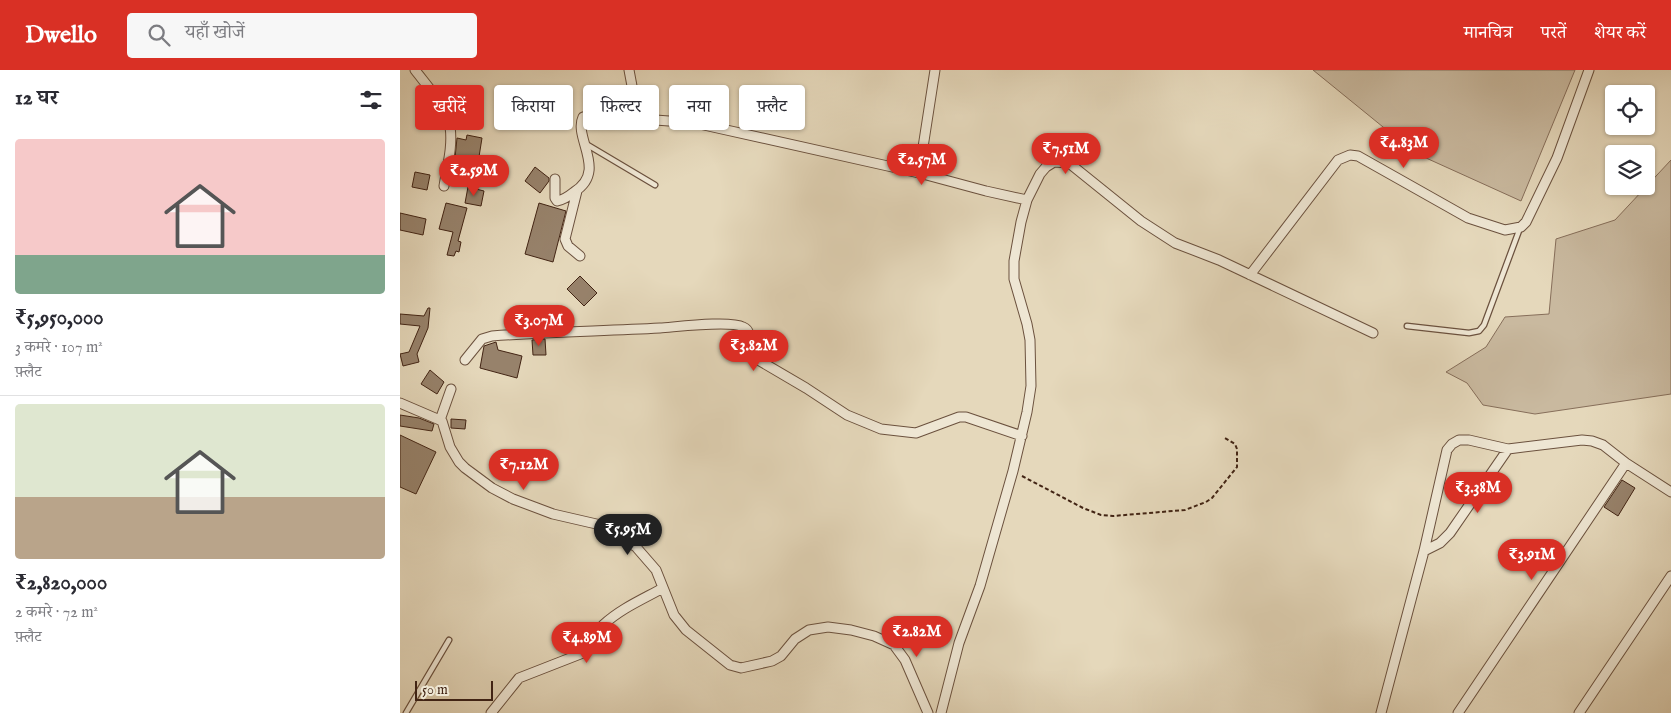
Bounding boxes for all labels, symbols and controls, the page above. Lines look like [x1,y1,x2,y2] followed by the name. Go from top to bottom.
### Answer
[127,13,477,58] search box
[25,20,97,51] text: Dwello
[145,21,173,49] icon: search
[185,21,245,45] text: यहाँ खोजें
[1464,22,1513,45] text: मानचित्र
[1541,22,1566,45] text: परतें
[1594,22,1646,45] text: शेयर करें
[15,85,58,112] text: 12 घर
[415,85,484,130] chip: खरीदें
[494,85,573,130] chip: किराया
[583,85,659,130] chip: फ़िल्टर
[669,85,729,130] chip: नया
[739,85,805,130] chip: फ़्लैट
[1605,85,1655,195] map controls
[1605,85,1655,135] button: locate
[357,86,385,114] icon: filters
[1363,126,1445,169] pin: ₹4.83M
[1025,132,1107,175] pin: ₹7.51M
[1380,133,1428,153] text: ₹4.83M
[1043,139,1089,159] text: ₹7.51M
[881,144,963,186] pin: ₹2.57M
[1605,145,1655,195] button: layers
[898,150,946,170] text: ₹2.57M
[433,154,515,197] pin: ₹2.59M
[450,161,498,181] text: ₹2.59M
[155,171,245,261] icon: home
[498,304,580,347] pin: ₹3.07M
[15,305,104,332] text: ₹5,950,000
[515,311,563,331] text: ₹3.07M
[713,330,795,372] pin: ₹3.82M
[730,336,778,356] text: ₹3.82M
[15,338,103,358] text: 3 कमरे · 107 m²
[15,363,42,383] text: फ़्लैट
[155,437,245,527] icon: home
[483,448,565,491] pin: ₹7.12M
[500,455,548,475] text: ₹7.12M
[1437,472,1519,514] pin: ₹3.38M
[1455,478,1501,498] text: ₹3.38M
[587,514,669,556] pin: ₹5.95M
[605,520,651,540] text: ₹5.95M
[1491,538,1573,581] pin: ₹3.91M
[1509,545,1555,565] text: ₹3.91M
[15,570,107,597] text: ₹2,820,000
[15,603,98,623] text: 2 कमरे · 72 m²
[876,616,958,658] pin: ₹2.82M
[546,622,628,664] pin: ₹4.89M
[893,622,941,642] text: ₹2.82M
[15,628,42,648] text: फ़्लैट
[563,628,611,648] text: ₹4.89M
[415,678,492,701] scale bar
[422,681,448,699] text: 50 m

